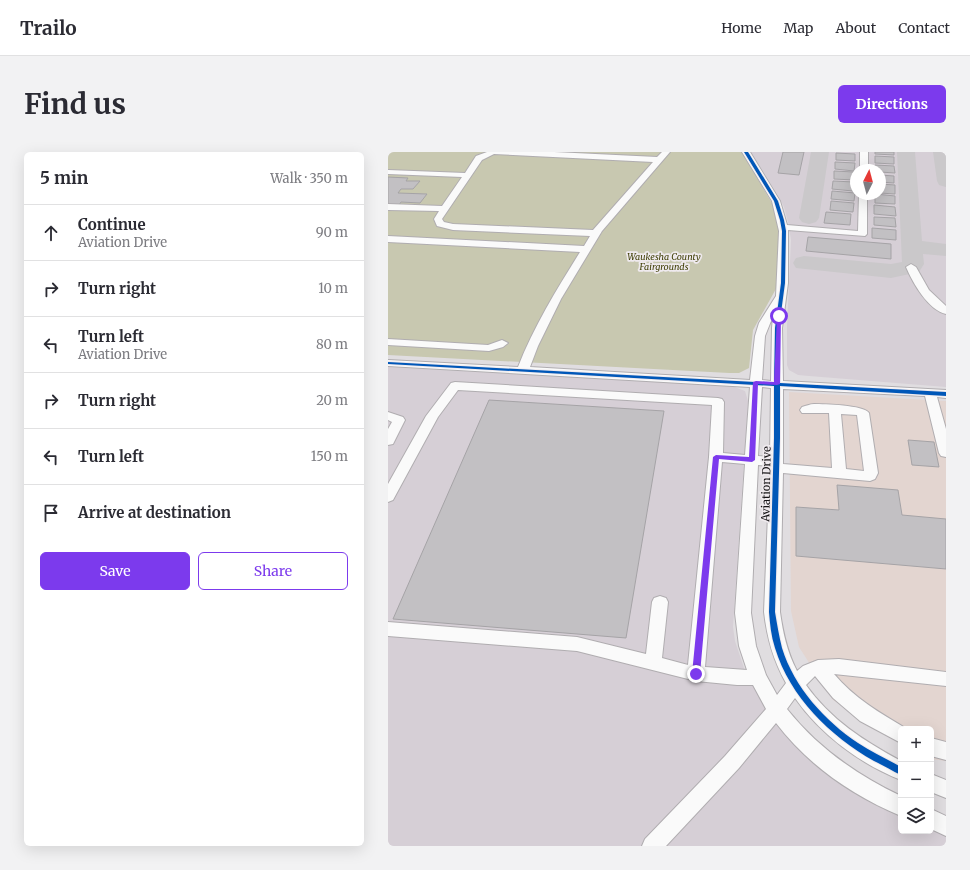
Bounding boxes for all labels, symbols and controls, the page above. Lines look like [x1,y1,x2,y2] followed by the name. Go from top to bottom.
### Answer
[20,16,77,40] text: Trailo
[721,19,762,37] text: Home
[784,19,813,37] text: Map
[835,19,876,37] text: About
[898,19,950,37] text: Contact
[838,85,946,123] button: Directions
[24,86,126,122] text: Find us
[850,164,886,200] north arrow
[40,167,88,189] text: 5 min
[270,170,348,187] text: Walk · 350 m
[78,215,146,234] text: Continue
[40,222,62,244] icon: ahead
[316,224,348,241] text: 90 m
[78,234,167,251] text: Aviation Drive
[627,251,701,272] park label: Waukesha County Fairgrounds
[40,278,62,300] icon: right
[78,279,156,298] text: Turn right
[318,280,348,297] text: 10 m
[770,307,788,325] route start
[78,327,144,346] text: Turn left
[40,334,62,356] icon: left
[316,336,348,353] text: 80 m
[78,346,167,363] text: Aviation Drive
[40,390,62,412] icon: right
[78,391,156,410] text: Turn right
[316,392,348,409] text: 20 m
[40,446,62,468] icon: left
[758,446,774,523] street label: Aviation Drive
[78,447,144,466] text: Turn left
[311,448,348,465] text: 150 m
[40,502,62,524] icon: arrive
[78,503,231,522] text: Arrive at destination
[40,552,190,590] button: Save
[198,552,348,590] button: Share
[687,665,705,683] route end
[898,726,934,834] map controls
[898,726,934,762] button: +
[898,762,934,798] button: −
[898,798,934,834] button: layers

